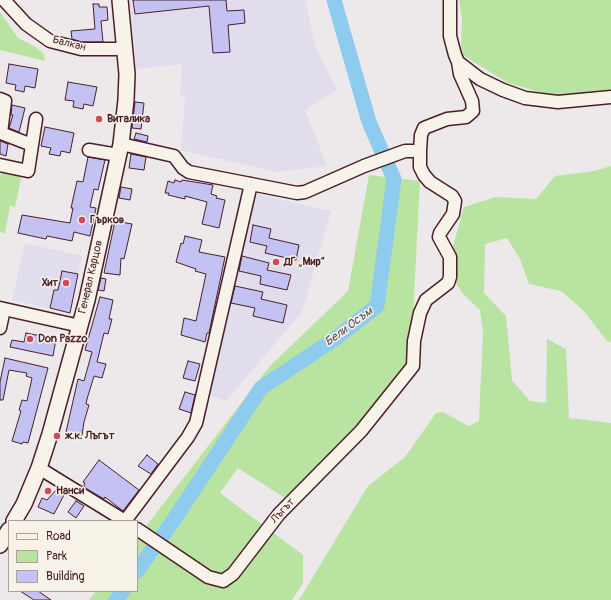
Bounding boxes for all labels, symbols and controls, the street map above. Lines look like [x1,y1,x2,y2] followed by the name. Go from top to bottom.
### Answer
[51,34,87,54] street label: Балкан
[107,112,150,126] place label: Виталика
[94,114,104,124] marker: Виталика
[90,213,124,227] place label: Гърков
[77,215,87,225] marker: Гърков
[76,239,106,315] street label: Генерал Карцов
[284,255,325,269] place label: ДГ „Мир“
[271,257,281,267] marker: ДГ „Мир“
[42,276,58,290] place label: Хит
[61,278,71,288] marker: Хит
[322,304,376,350] water label: Бели Осъм
[38,332,87,346] place label: Don Pazzo
[25,334,35,344] marker: Don Pazzo
[65,429,114,443] place label: ж.к. Лъгът
[52,431,62,441] marker: ж.к. Лъгът
[56,484,84,498] place label: Нанси
[43,486,53,496] marker: Нанси
[268,496,298,526] street label: Лъгът
[8,520,138,592] legend
[46,529,71,544] text: Road
[46,549,67,564] text: Park
[46,569,85,584] text: Building

